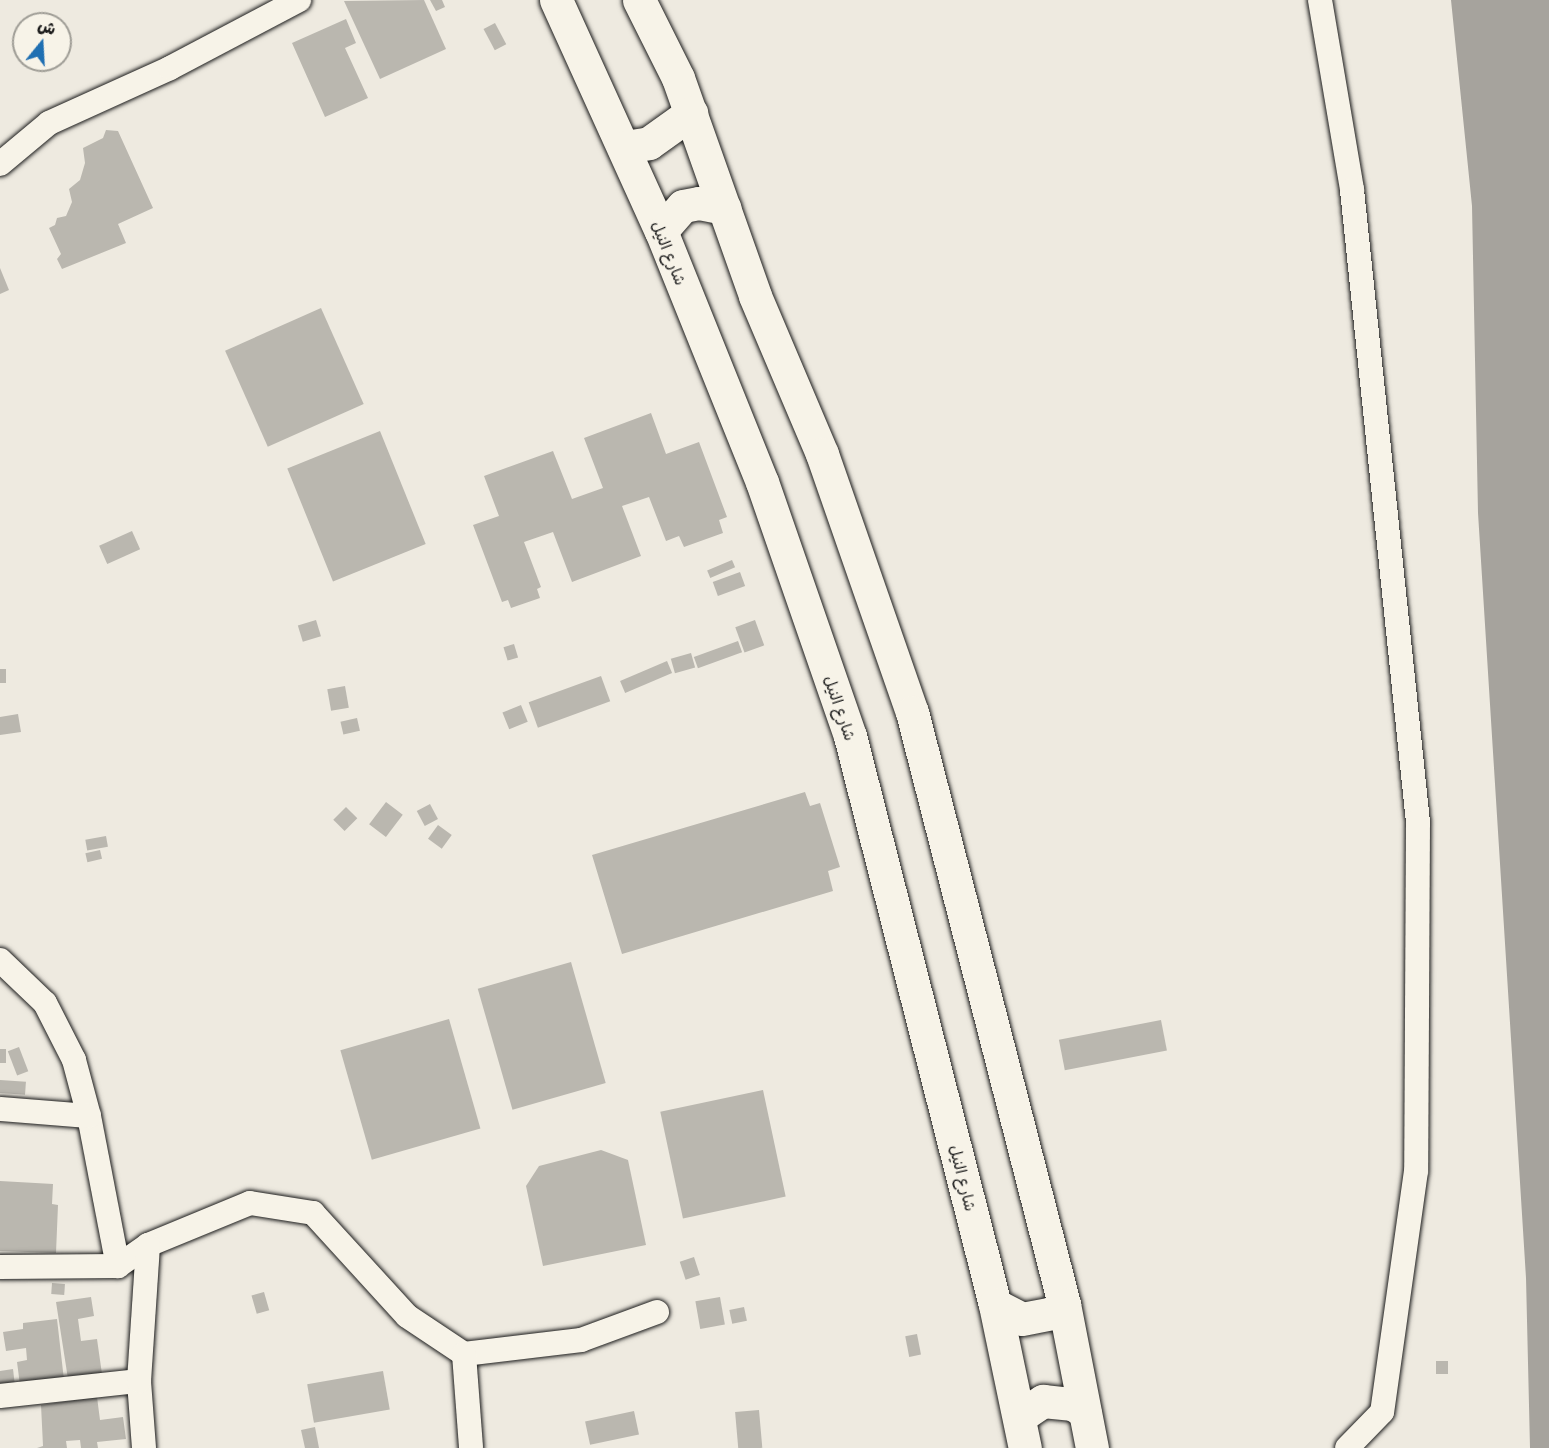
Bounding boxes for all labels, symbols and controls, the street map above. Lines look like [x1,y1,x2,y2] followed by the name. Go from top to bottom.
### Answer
[12,12,72,72] north arrow
[35,15,58,39] text: ش
[647,218,691,288] street label: شارع النيل
[820,673,860,743] street label: شارع النيل
[946,1143,980,1213] street label: شارع النيل

